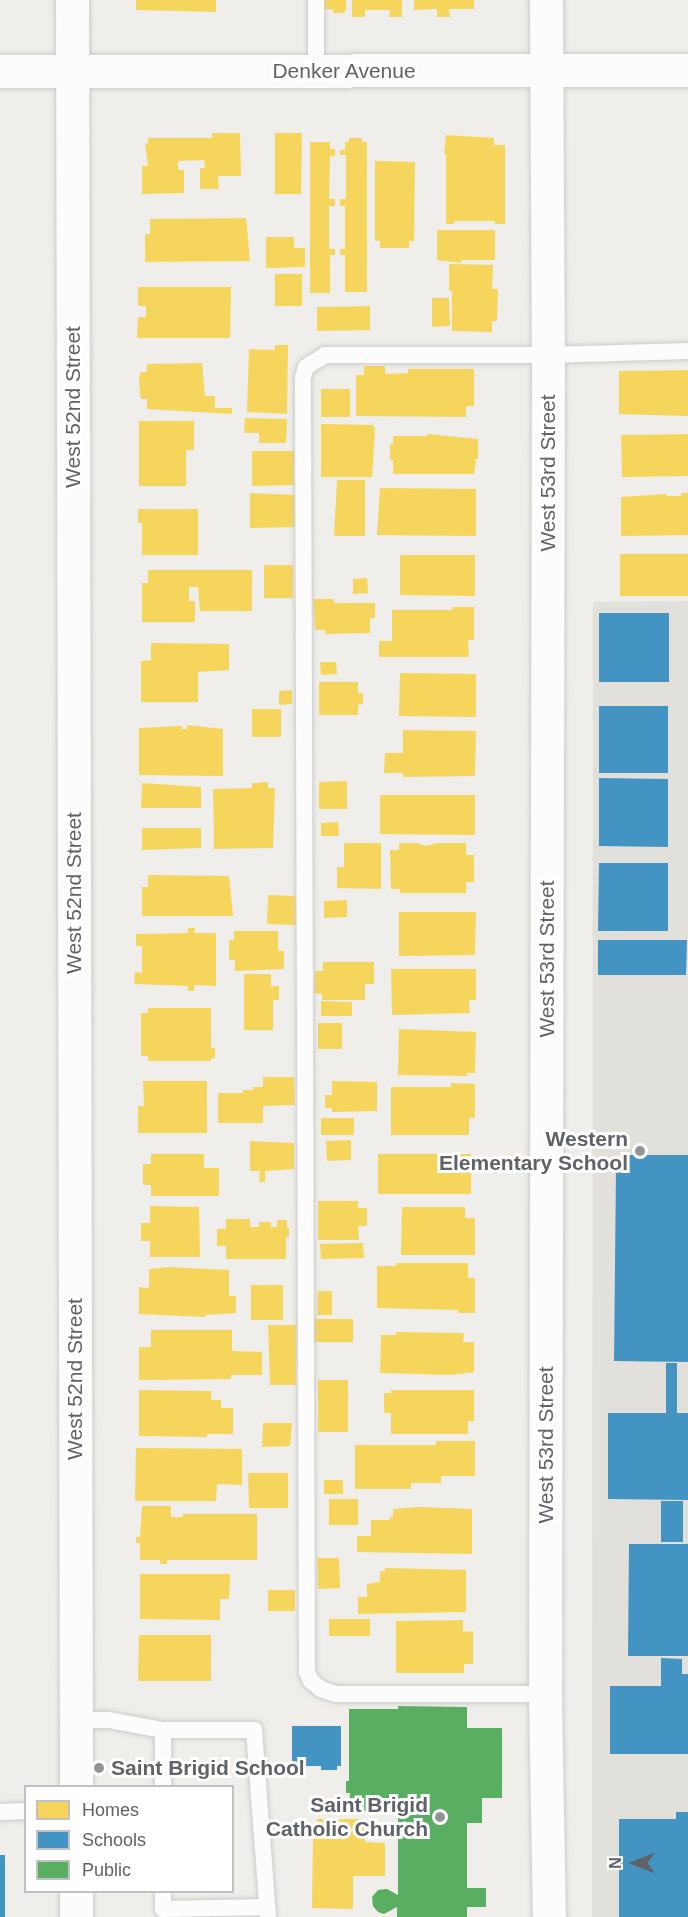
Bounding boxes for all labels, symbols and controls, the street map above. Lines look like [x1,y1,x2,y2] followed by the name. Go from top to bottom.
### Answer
[272,58,416,84] street label: Denker Avenue
[60,326,86,488] street label: West 52nd Street
[535,394,561,552] street label: West 53rd Street
[61,812,87,974] street label: West 52nd Street
[534,880,560,1038] street label: West 53rd Street
[439,1126,628,1176] place label: Western Elementary School
[633,1144,647,1158] marker: Western Elementary School
[62,1298,88,1460] street label: West 52nd Street
[533,1366,559,1524] street label: West 53rd Street
[111,1755,305,1781] place label: Saint Brigid School
[92,1761,106,1775] marker: Saint Brigid School
[24,1785,234,1893] legend
[266,1792,428,1842] place label: Saint Brigid Catholic Church
[82,1800,139,1820] text: Homes
[433,1810,447,1824] marker: Saint Brigid Catholic Church
[82,1830,146,1850] text: Schools
[604,1833,664,1893] north arrow
[607,1857,624,1869] text: N
[82,1860,131,1880] text: Public

